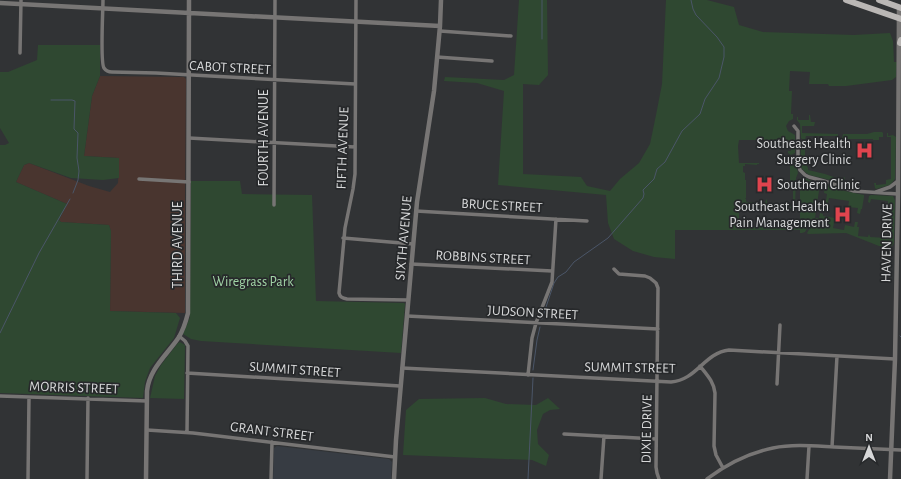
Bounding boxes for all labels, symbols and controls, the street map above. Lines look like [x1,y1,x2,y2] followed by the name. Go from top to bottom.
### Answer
[189,59,271,77] street label: CABOT STREET
[257,89,271,187] street label: FOURTH AVENUE
[335,106,351,190] street label: FIFTH AVENUE
[757,137,852,167] place label: Southeast Health Surgery Clinic
[854,141,874,161] hospital icon: Southeast Health Surgery Clinic
[754,174,774,194] hospital icon: Southern Clinic
[777,178,860,192] place label: Southern Clinic
[393,195,415,281] street label: SIXTH AVENUE
[461,197,543,215] street label: BRUCE STREET
[729,200,830,230] place label: Southeast Health Pain Management
[171,201,185,288] street label: THIRD AVENUE
[879,203,895,283] street label: HAVEN DRIVE
[832,204,852,224] hospital icon: Southeast Health Pain Management
[435,249,531,267] street label: ROBBINS STREET
[212,275,294,289] park label: Wiregrass Park
[487,304,579,322] street label: JUDSON STREET
[249,360,341,380] street label: SUMMIT STREET
[584,360,676,376] street label: SUMMIT STREET
[29,379,119,397] street label: MORRIS STREET
[639,394,655,464] street label: DIXIE DRIVE
[229,420,315,444] street label: GRANT STREET
[849,427,889,467] north arrow
[865,432,873,443] text: N

